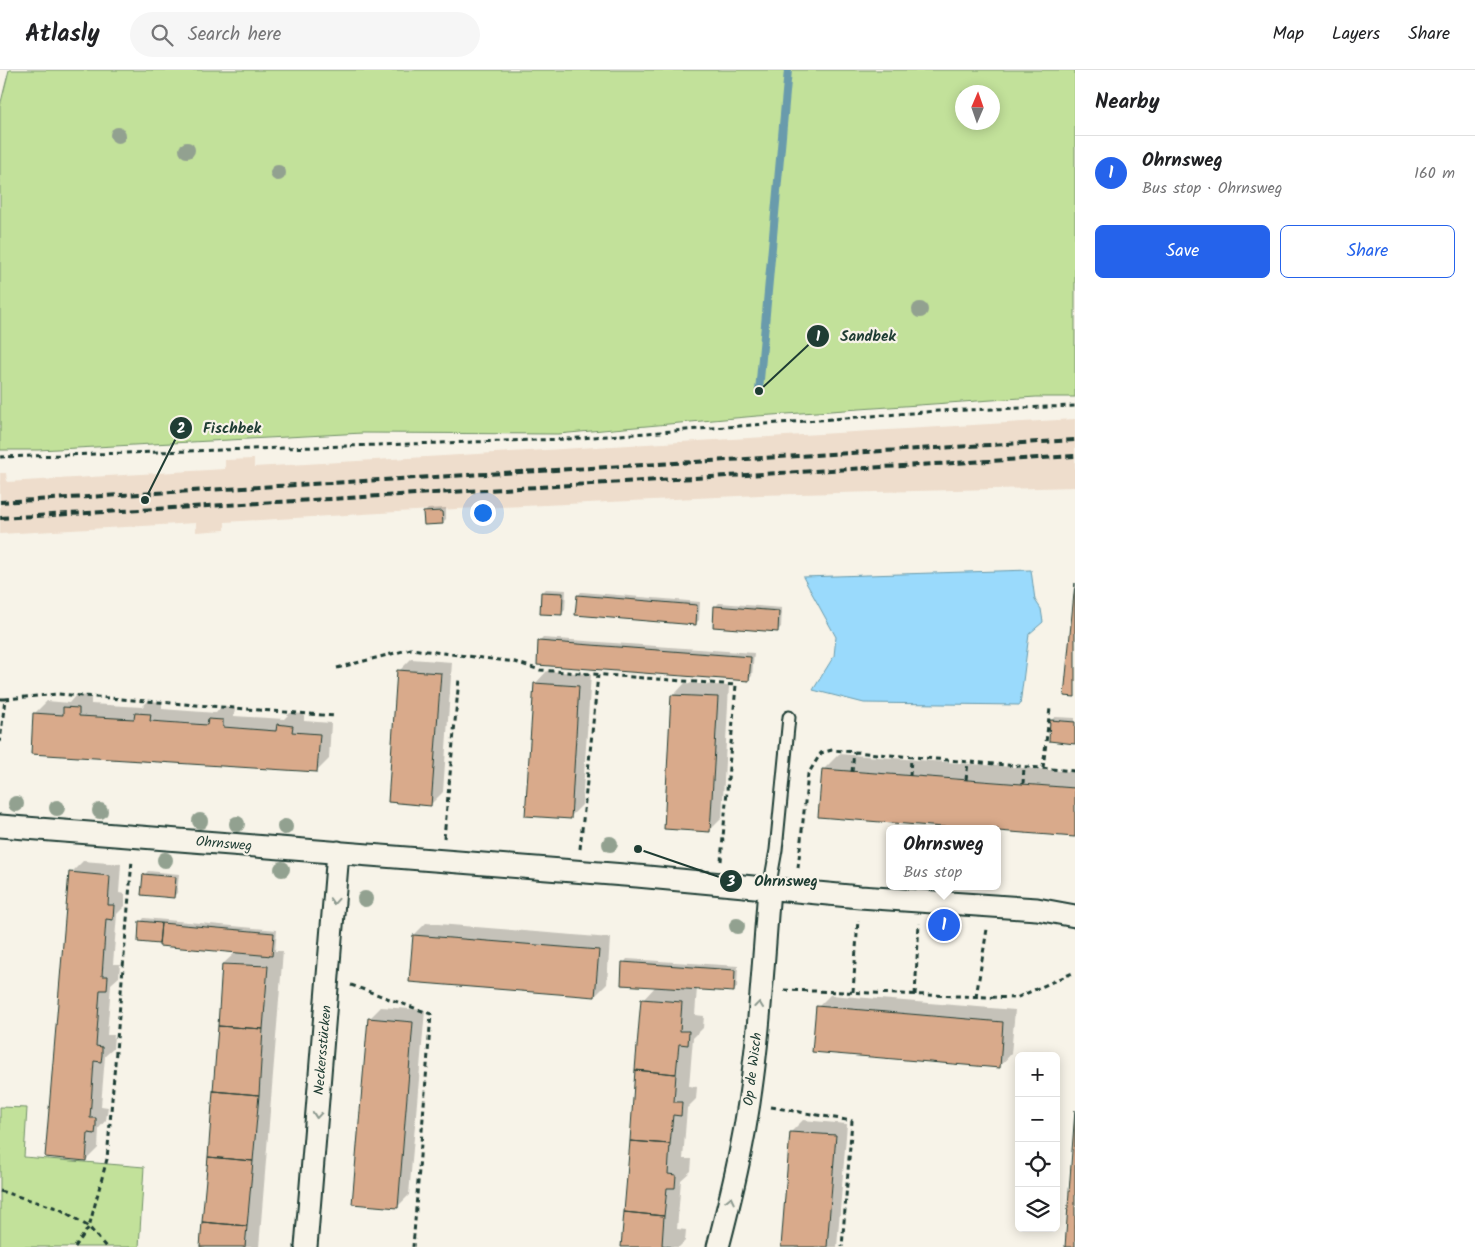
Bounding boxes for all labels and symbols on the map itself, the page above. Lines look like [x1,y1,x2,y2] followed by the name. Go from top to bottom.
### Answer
[955,85,1000,130] north arrow
[806,321,906,351] callout: Sandbek
[816,325,821,349] text: 1
[840,325,896,349] text: Sandbek
[168,413,271,443] callout: Fischbek
[177,417,186,441] text: 2
[203,417,262,441] text: Fischbek
[470,500,496,526] your location
[195,831,253,857] street label: Ohrnsweg
[719,866,828,896] callout: Ohrnsweg
[726,870,735,894] text: 3
[754,870,818,894] text: Ohrnsweg
[329,897,340,905] one-way arrow
[928,906,960,944] pin: 1
[753,1000,764,1008] one-way arrow
[308,1004,338,1096] street label: Neckersstücken
[738,1031,768,1107] street label: Op de Wisch
[311,1111,322,1119] one-way arrow
[724,1195,735,1204] one-way arrow

